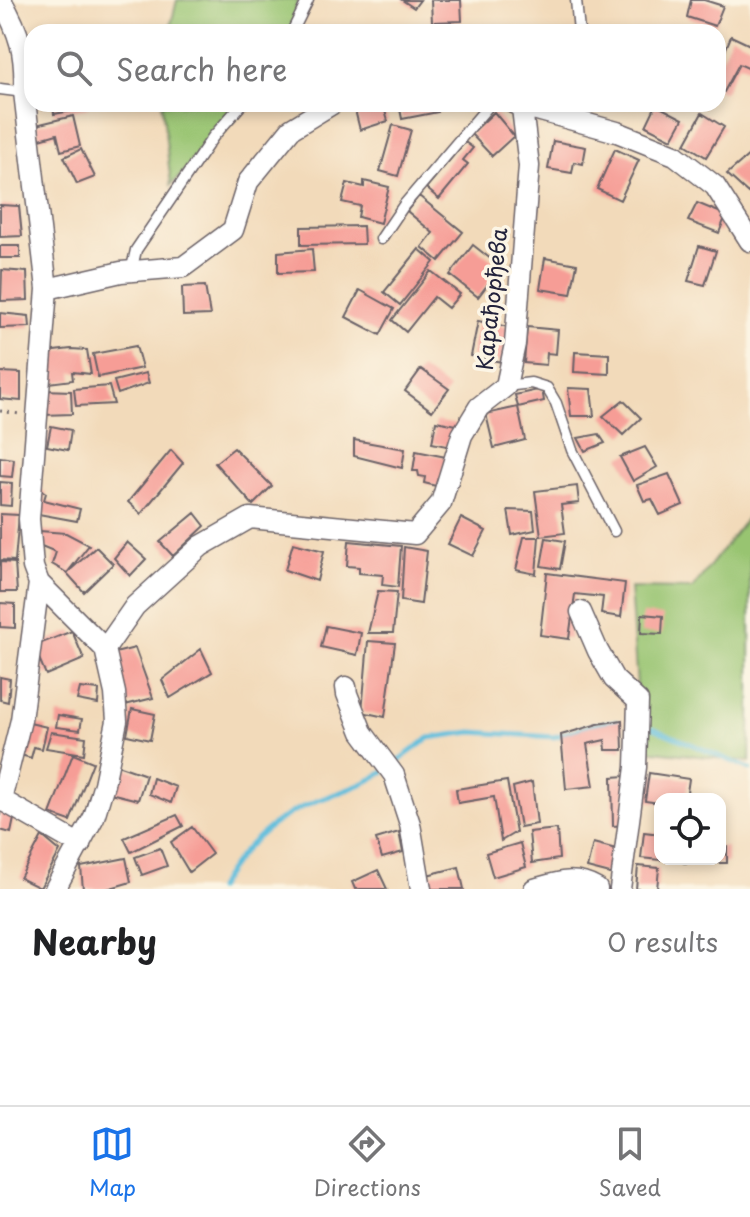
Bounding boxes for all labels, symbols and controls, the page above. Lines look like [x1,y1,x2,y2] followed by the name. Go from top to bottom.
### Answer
[24,24,726,112] search box
[52,46,96,90] icon: search
[116,46,288,91] text: Search here
[467,226,514,372] street label: Карађорђева
[654,793,726,865] map controls
[654,793,726,865] button: locate
[32,915,157,967] text: Nearby
[607,922,718,961] text: 0 results
[89,1122,136,1203] tab: Map
[314,1122,421,1203] tab: Directions
[599,1122,661,1203] tab: Saved

